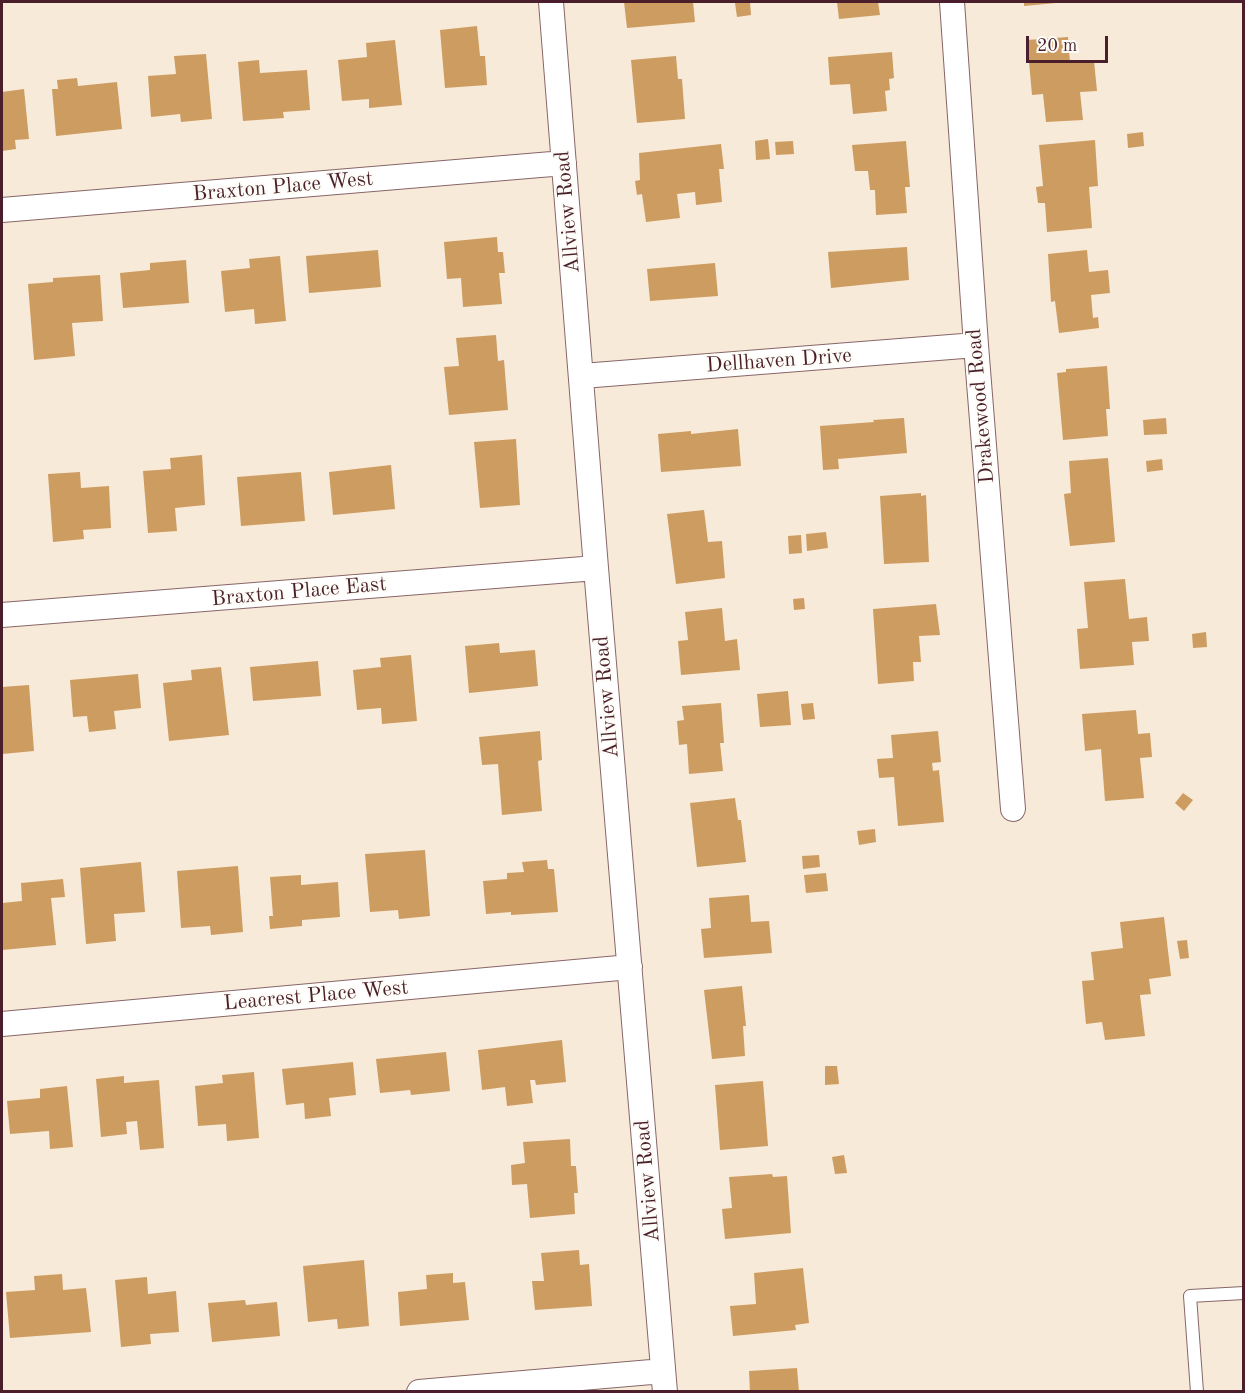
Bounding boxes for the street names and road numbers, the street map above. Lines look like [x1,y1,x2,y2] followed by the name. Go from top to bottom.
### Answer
[550,150,586,274] street label: Allview Road
[192,167,374,207] street label: Braxton Place West
[962,327,1000,485] street label: Drakewood Road
[705,343,853,379] street label: Dellhaven Drive
[210,572,388,612] street label: Braxton Place East
[589,635,625,759] street label: Allview Road
[223,975,409,1017] street label: Leacrest Place West
[630,1119,666,1243] street label: Allview Road

